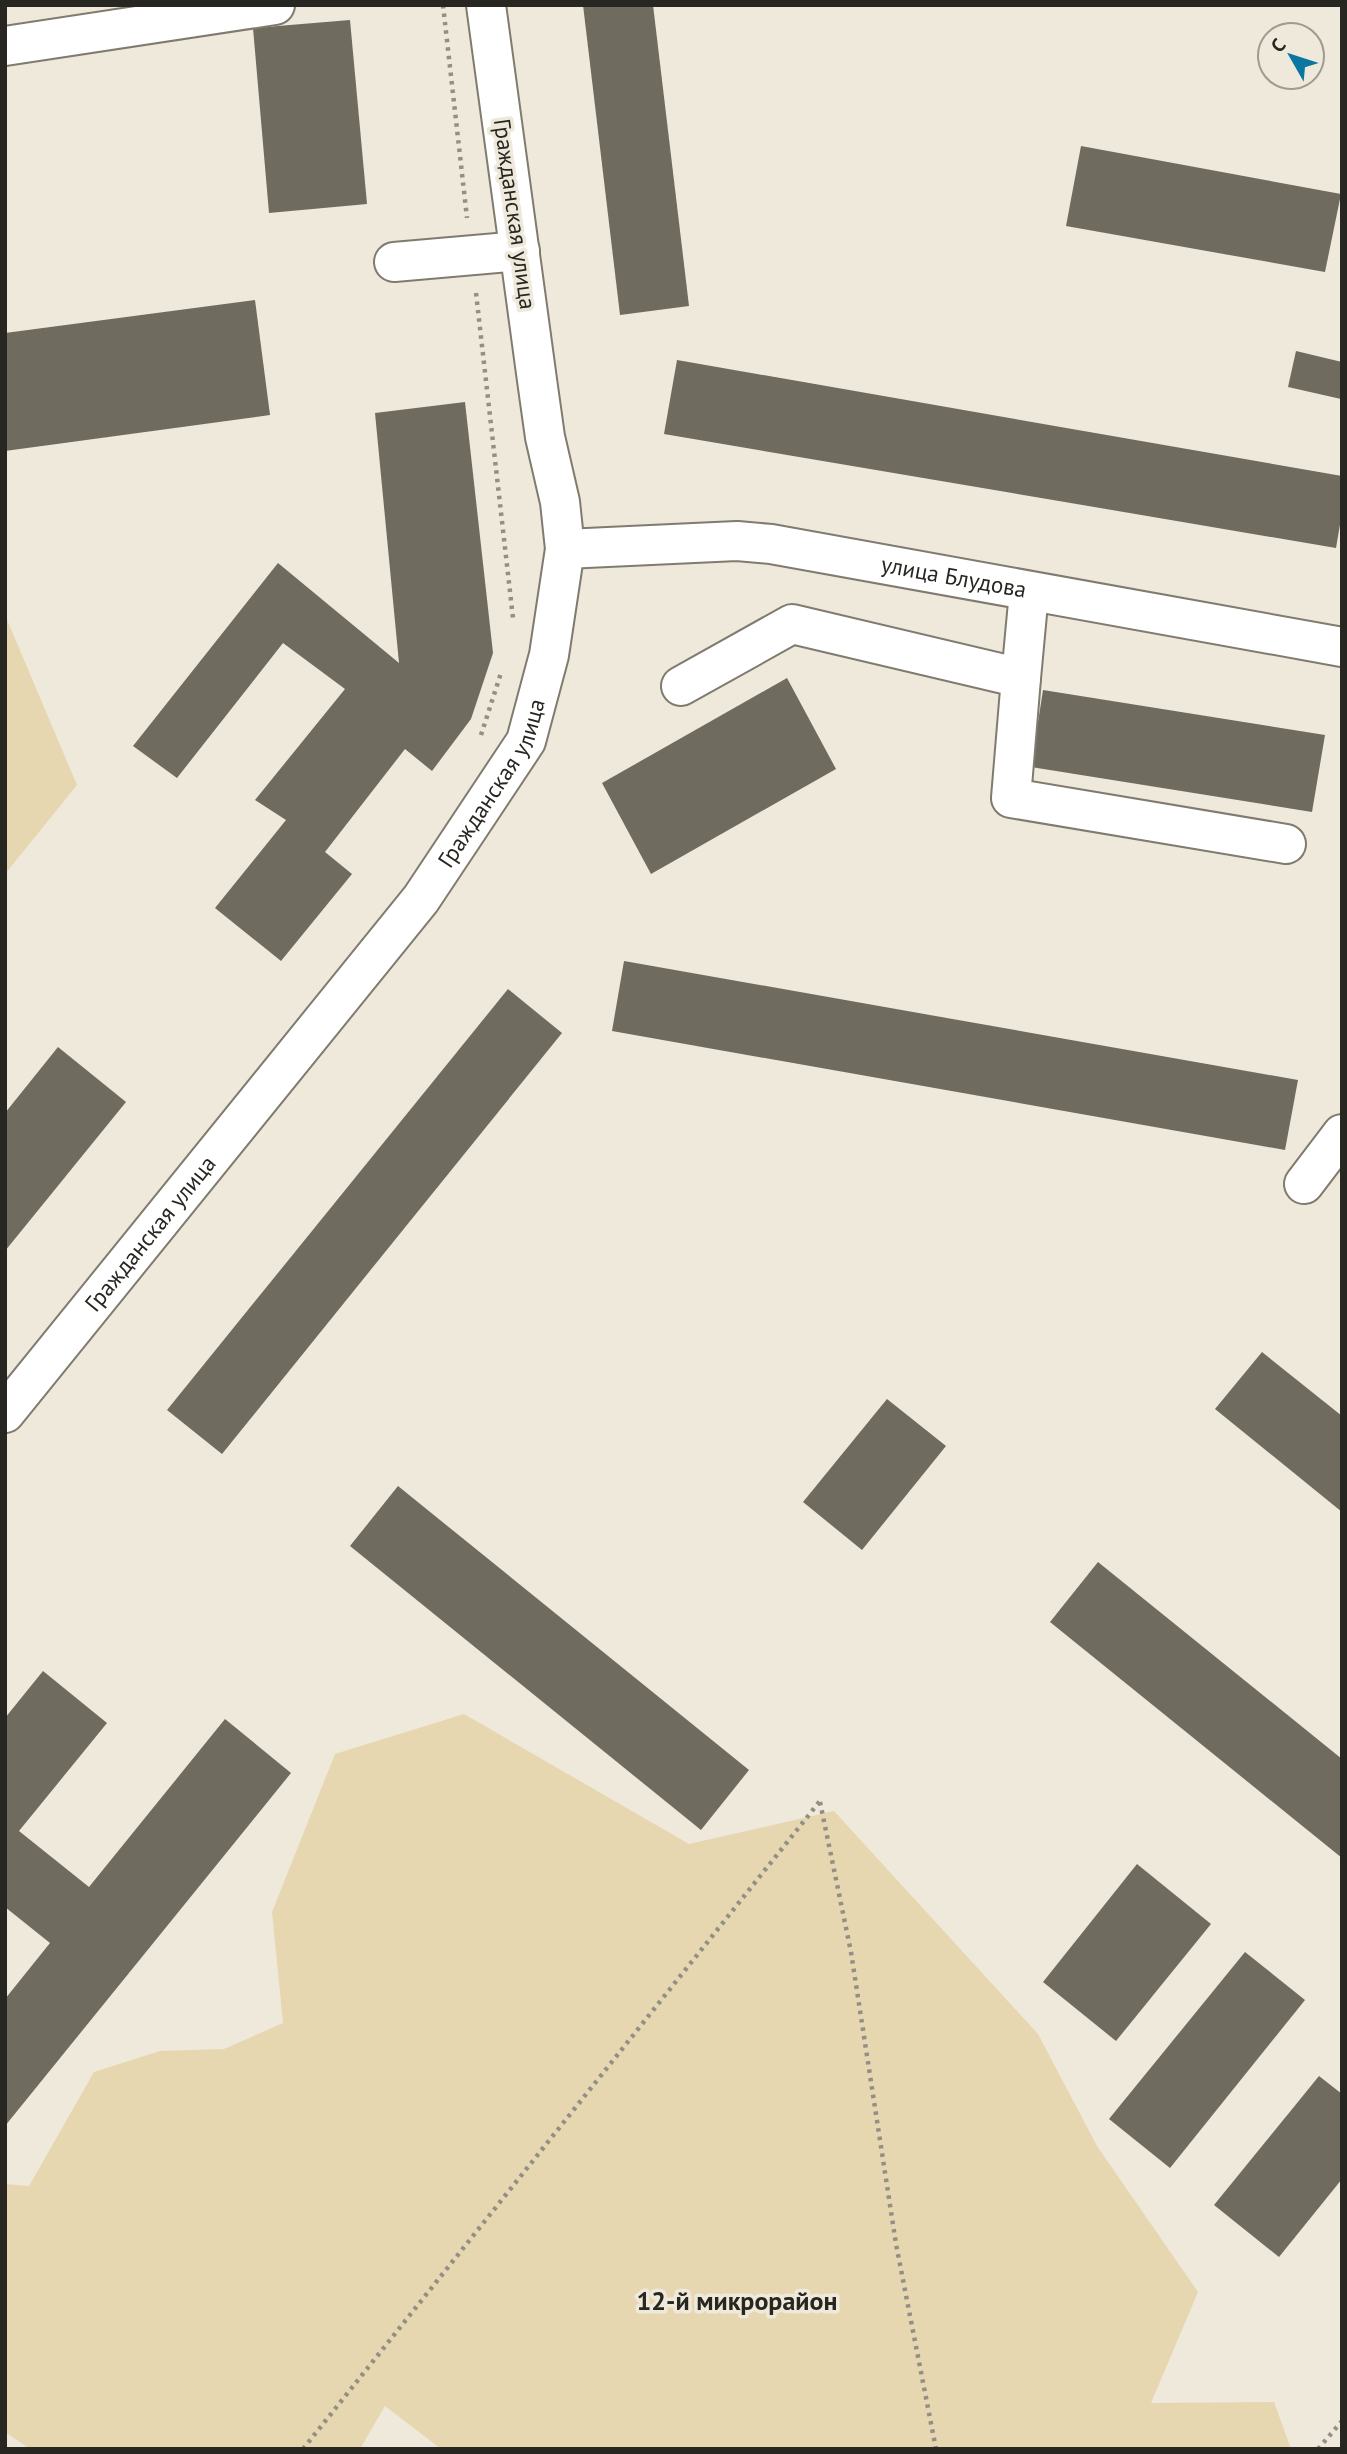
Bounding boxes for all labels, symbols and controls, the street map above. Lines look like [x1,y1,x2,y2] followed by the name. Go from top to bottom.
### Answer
[1256,21,1326,91] north arrow
[1265,33,1291,57] text: С
[488,117,543,311] street label: Гражданская улица
[879,549,1029,604] street label: улица Блудова
[431,695,551,873] street label: Гражданская улица
[78,1149,222,1317] street label: Гражданская улица
[637,2284,837,2317] district label: 12-й микрорайон

